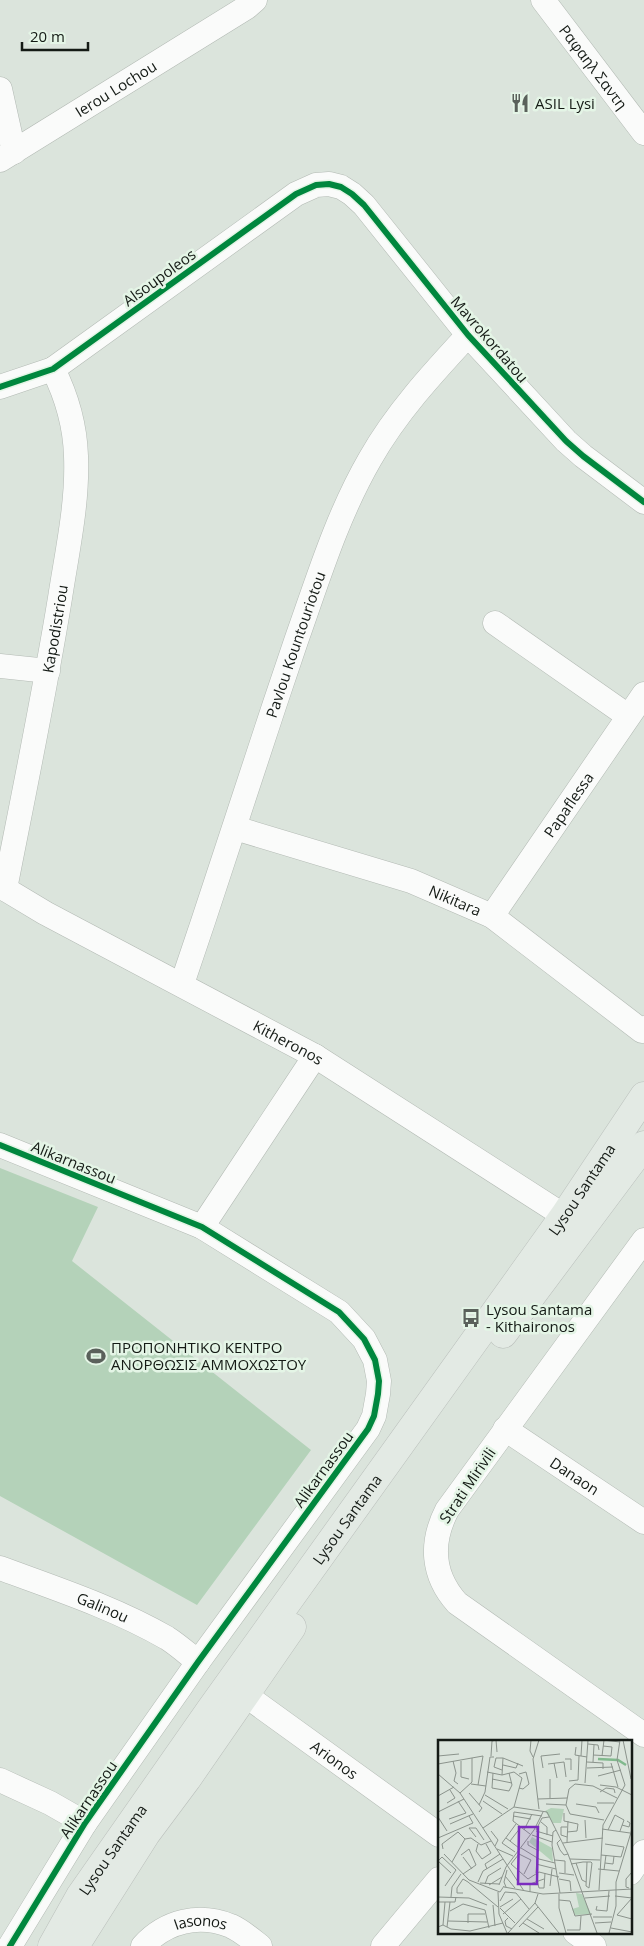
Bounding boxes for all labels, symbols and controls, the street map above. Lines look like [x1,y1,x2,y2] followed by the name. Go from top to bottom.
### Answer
[22,20,89,52] scale bar
[555,20,632,113] street label: Ραφαηλ Σαντη
[30,26,65,46] text: 20 m
[71,56,160,121] street label: Ierou Lochou
[509,92,531,114] restaurant icon: ASIL Lysi
[535,93,595,113] place label: ASIL Lysi
[119,244,199,310] street label: Alsoupoleos
[447,291,533,387] street label: Mavrokordatou
[261,568,330,720] street label: Pavlou Kountouriotou
[37,583,72,675] street label: Kapodistriou
[539,768,598,841] street label: Papaflessa
[426,880,484,920] street label: Nikitara
[250,1015,327,1069] street label: Kitheronos
[29,1136,119,1188] street label: Alikarnassou
[544,1140,620,1239] street label: Lysou Santama
[486,1299,592,1336] place label: Lysou Santama - Kithaironos
[460,1307,482,1329] bus stop icon: Lysou Santama - Kithaironos
[111,1337,307,1374] place label: ΠΡΟΠΟΝΗΤΙΚΟ ΚΕΝΤΡΟ ΑΝΟΡΘΩΣΙΣ ΑΜΜΟΧΩΣΤΟΥ
[85,1345,107,1367] sports icon: ΠΡΟΠΟΝΗΤΙΚΟ ΚΕΝΤΡΟ ΑΝΟΡΘΩΣΙΣ ΑΜΜΟΧΩΣΤΟΥ
[289,1427,357,1511] street label: Alikarnassou
[434,1443,500,1527] street label: Strati Mirivili
[546,1452,603,1499] street label: Danaon
[308,1470,386,1568] street label: Lysou Santama
[74,1587,132,1627] street label: Galinou
[307,1736,362,1783] street label: Arionos
[438,1740,632,1934] inset map
[55,1756,121,1842] street label: Alikarnassou
[74,1800,151,1899] street label: Lysou Santama
[171,1910,230,1934] street label: Iasonos

